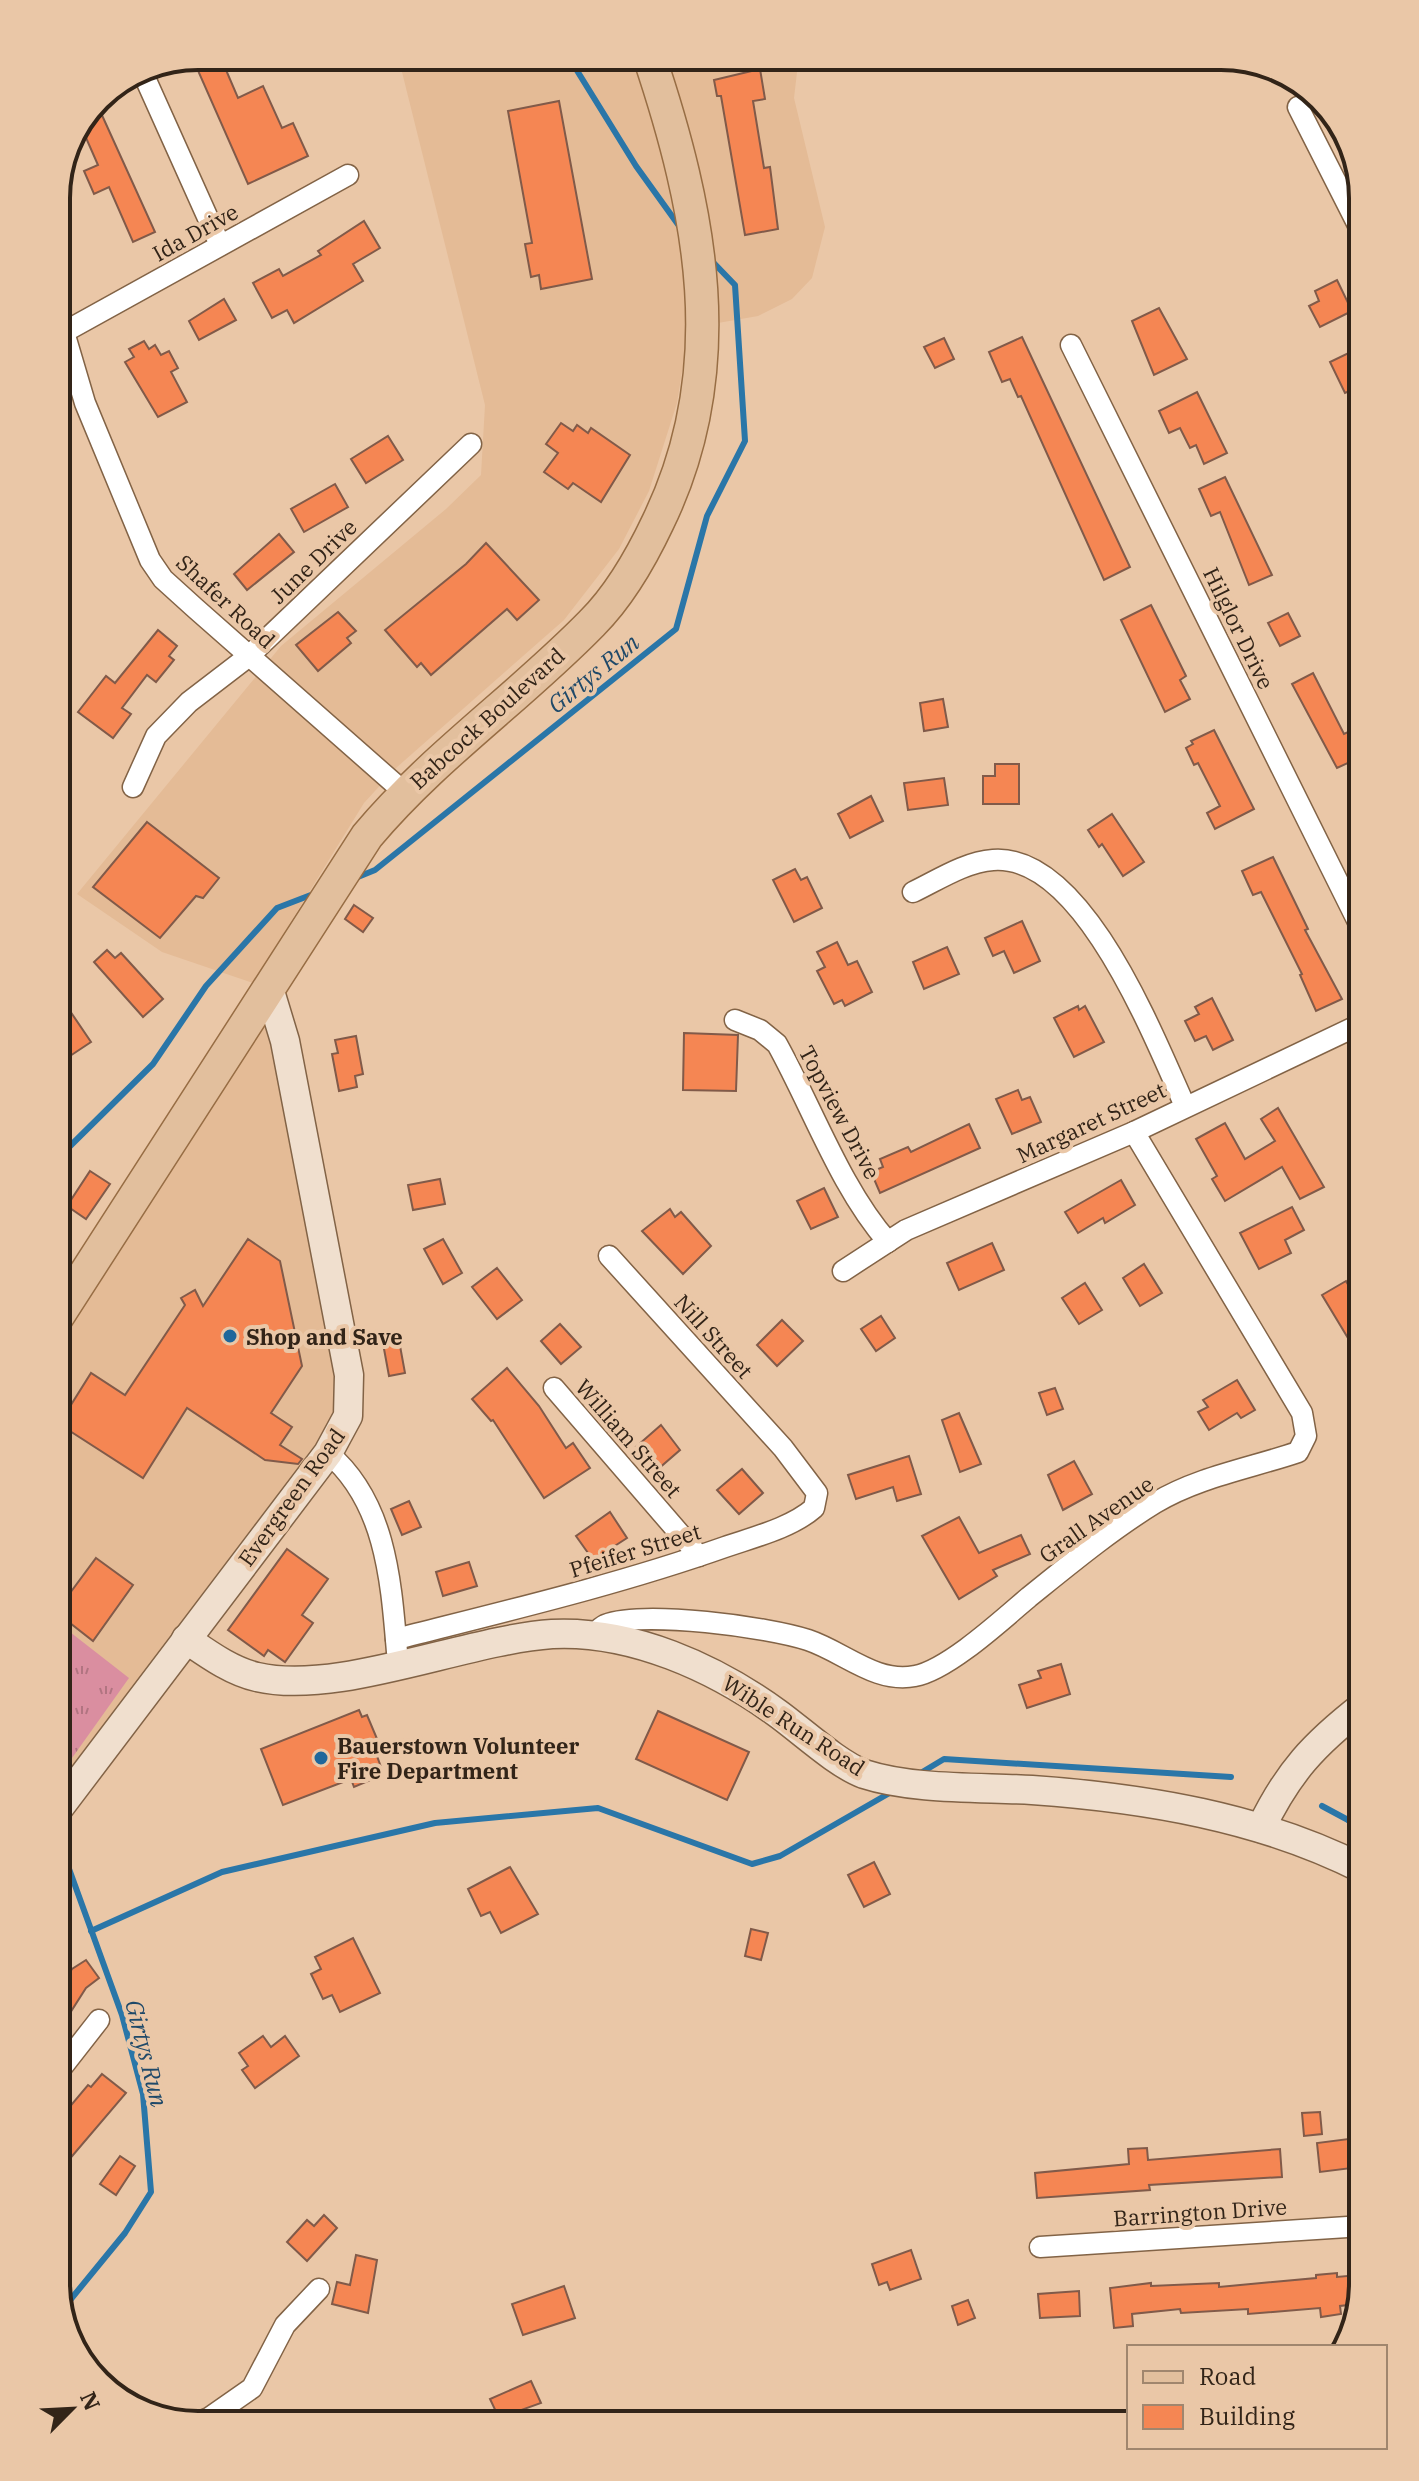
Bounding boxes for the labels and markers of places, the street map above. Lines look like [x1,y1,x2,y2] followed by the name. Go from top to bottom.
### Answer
[246,1322,403,1351] place label: Shop and Save
[221,1327,239,1345] marker: Shop and Save
[337,1731,580,1785] place label: Bauerstown Volunteer Fire Department
[312,1749,330,1767] marker: Bauerstown Volunteer Fire Department

